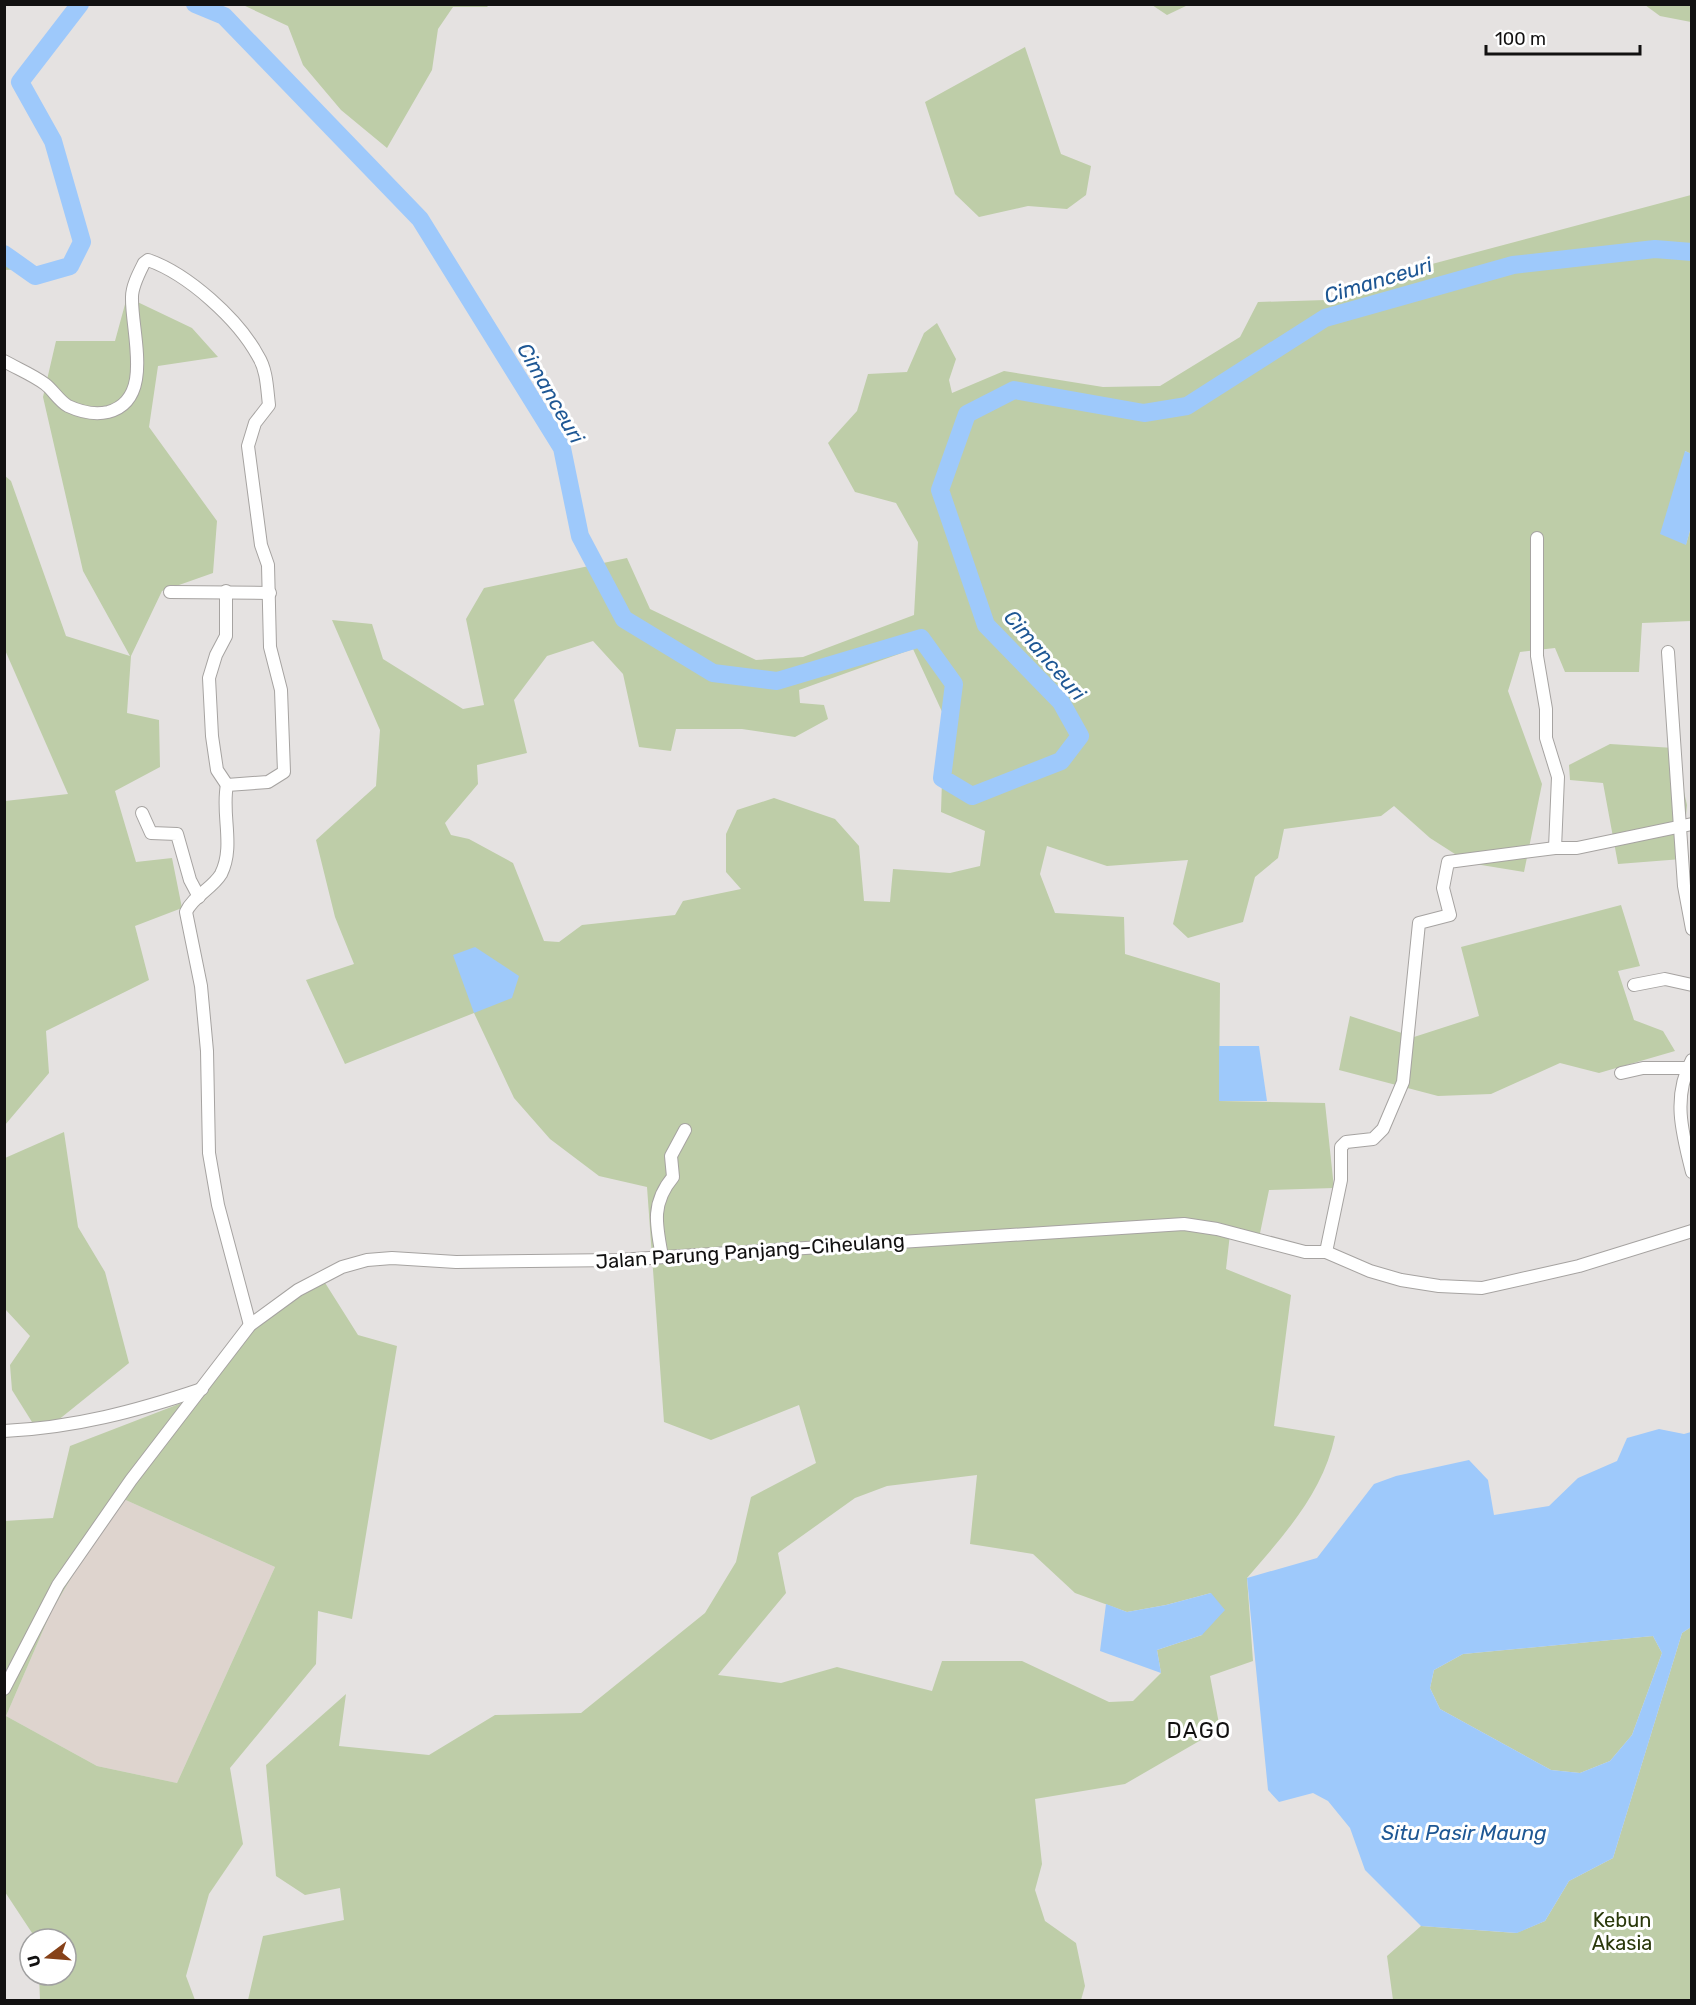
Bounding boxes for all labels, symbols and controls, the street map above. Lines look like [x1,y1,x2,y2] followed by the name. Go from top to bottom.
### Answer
[1486,18,1640,56] scale bar
[1495,28,1546,50] text: 100 m
[1321,251,1436,308] water label: Cimanceuri
[512,338,590,448] water label: Cimanceuri
[999,605,1092,706] water label: Cimanceuri
[595,1228,905,1274] street label: Jalan Parung Panjang–Ciheulang
[1166,1717,1232,1744] district label: DAGO
[1381,1820,1547,1845] water label: Situ Pasir Maung
[1592,1908,1652,1955] park label: Kebun Akasia
[18,1927,78,1987] north arrow
[23,1953,45,1969] text: U

